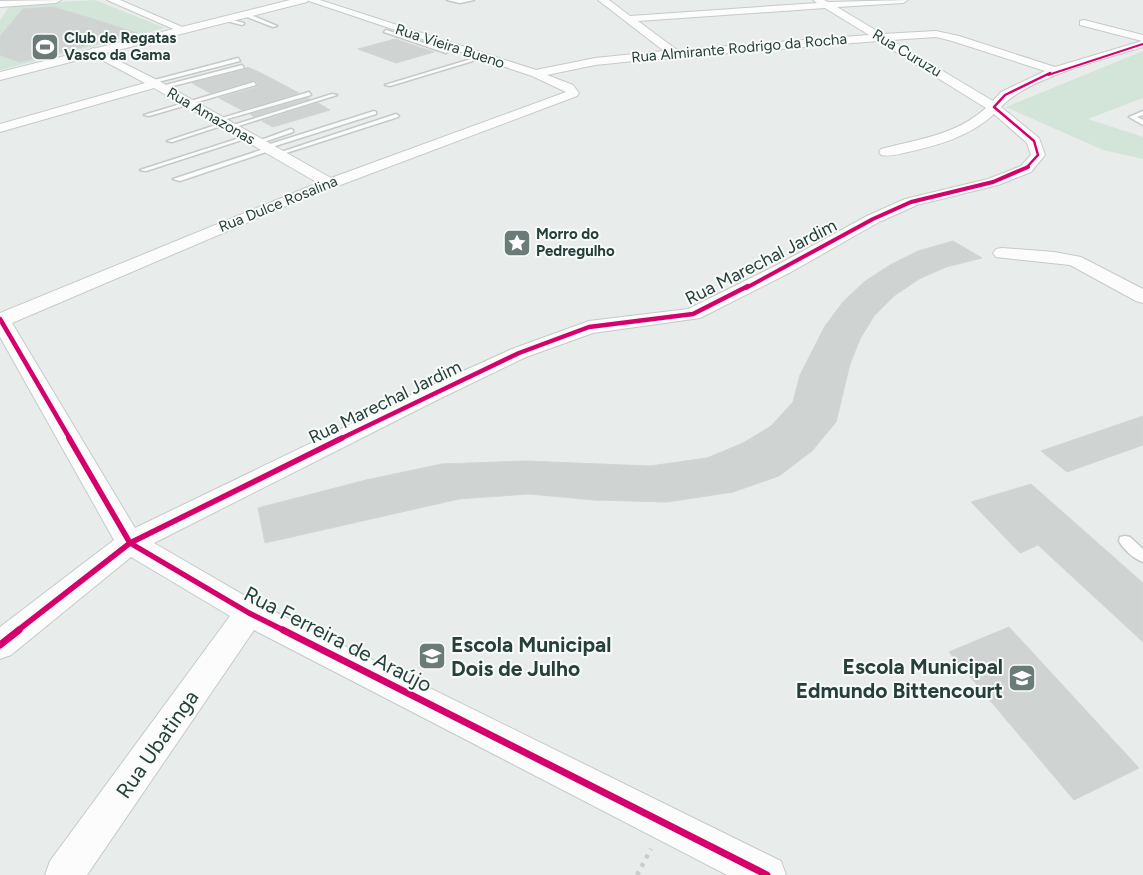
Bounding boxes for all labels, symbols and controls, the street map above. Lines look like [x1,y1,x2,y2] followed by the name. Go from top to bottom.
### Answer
[393,20,507,72] street label: Rua Vieira Bueno
[869,25,945,81] street label: Rua Curuzu
[64,29,176,64] place label: Club de Regatas Vasco da Gama
[630,30,848,66] street label: Rua Almirante Rodrigo da Rocha
[30,32,60,62] sports icon: Club de Regatas Vasco da Gama
[164,84,258,148] street label: Rua Amazonas
[216,172,340,236] street label: Rua Dulce Rosalina
[682,214,840,310] street label: Rua Marechal Jardim
[536,225,615,260] place label: Morro do Pedregulho
[502,228,532,258] place icon: Morro do Pedregulho
[305,355,465,449] street label: Rua Marechal Jardim
[240,581,436,697] street label: Rua Ferreira de Araújo
[451,632,611,681] place label: Escola Municipal Dois de Julho
[417,641,447,671] school or university icon: Escola Municipal Dois de Julho
[796,654,1003,703] place label: Escola Municipal Edmundo Bittencourt
[1007,663,1037,693] school or university icon: Escola Municipal Edmundo Bittencourt
[111,685,203,803] street label: Rua Ubatinga

